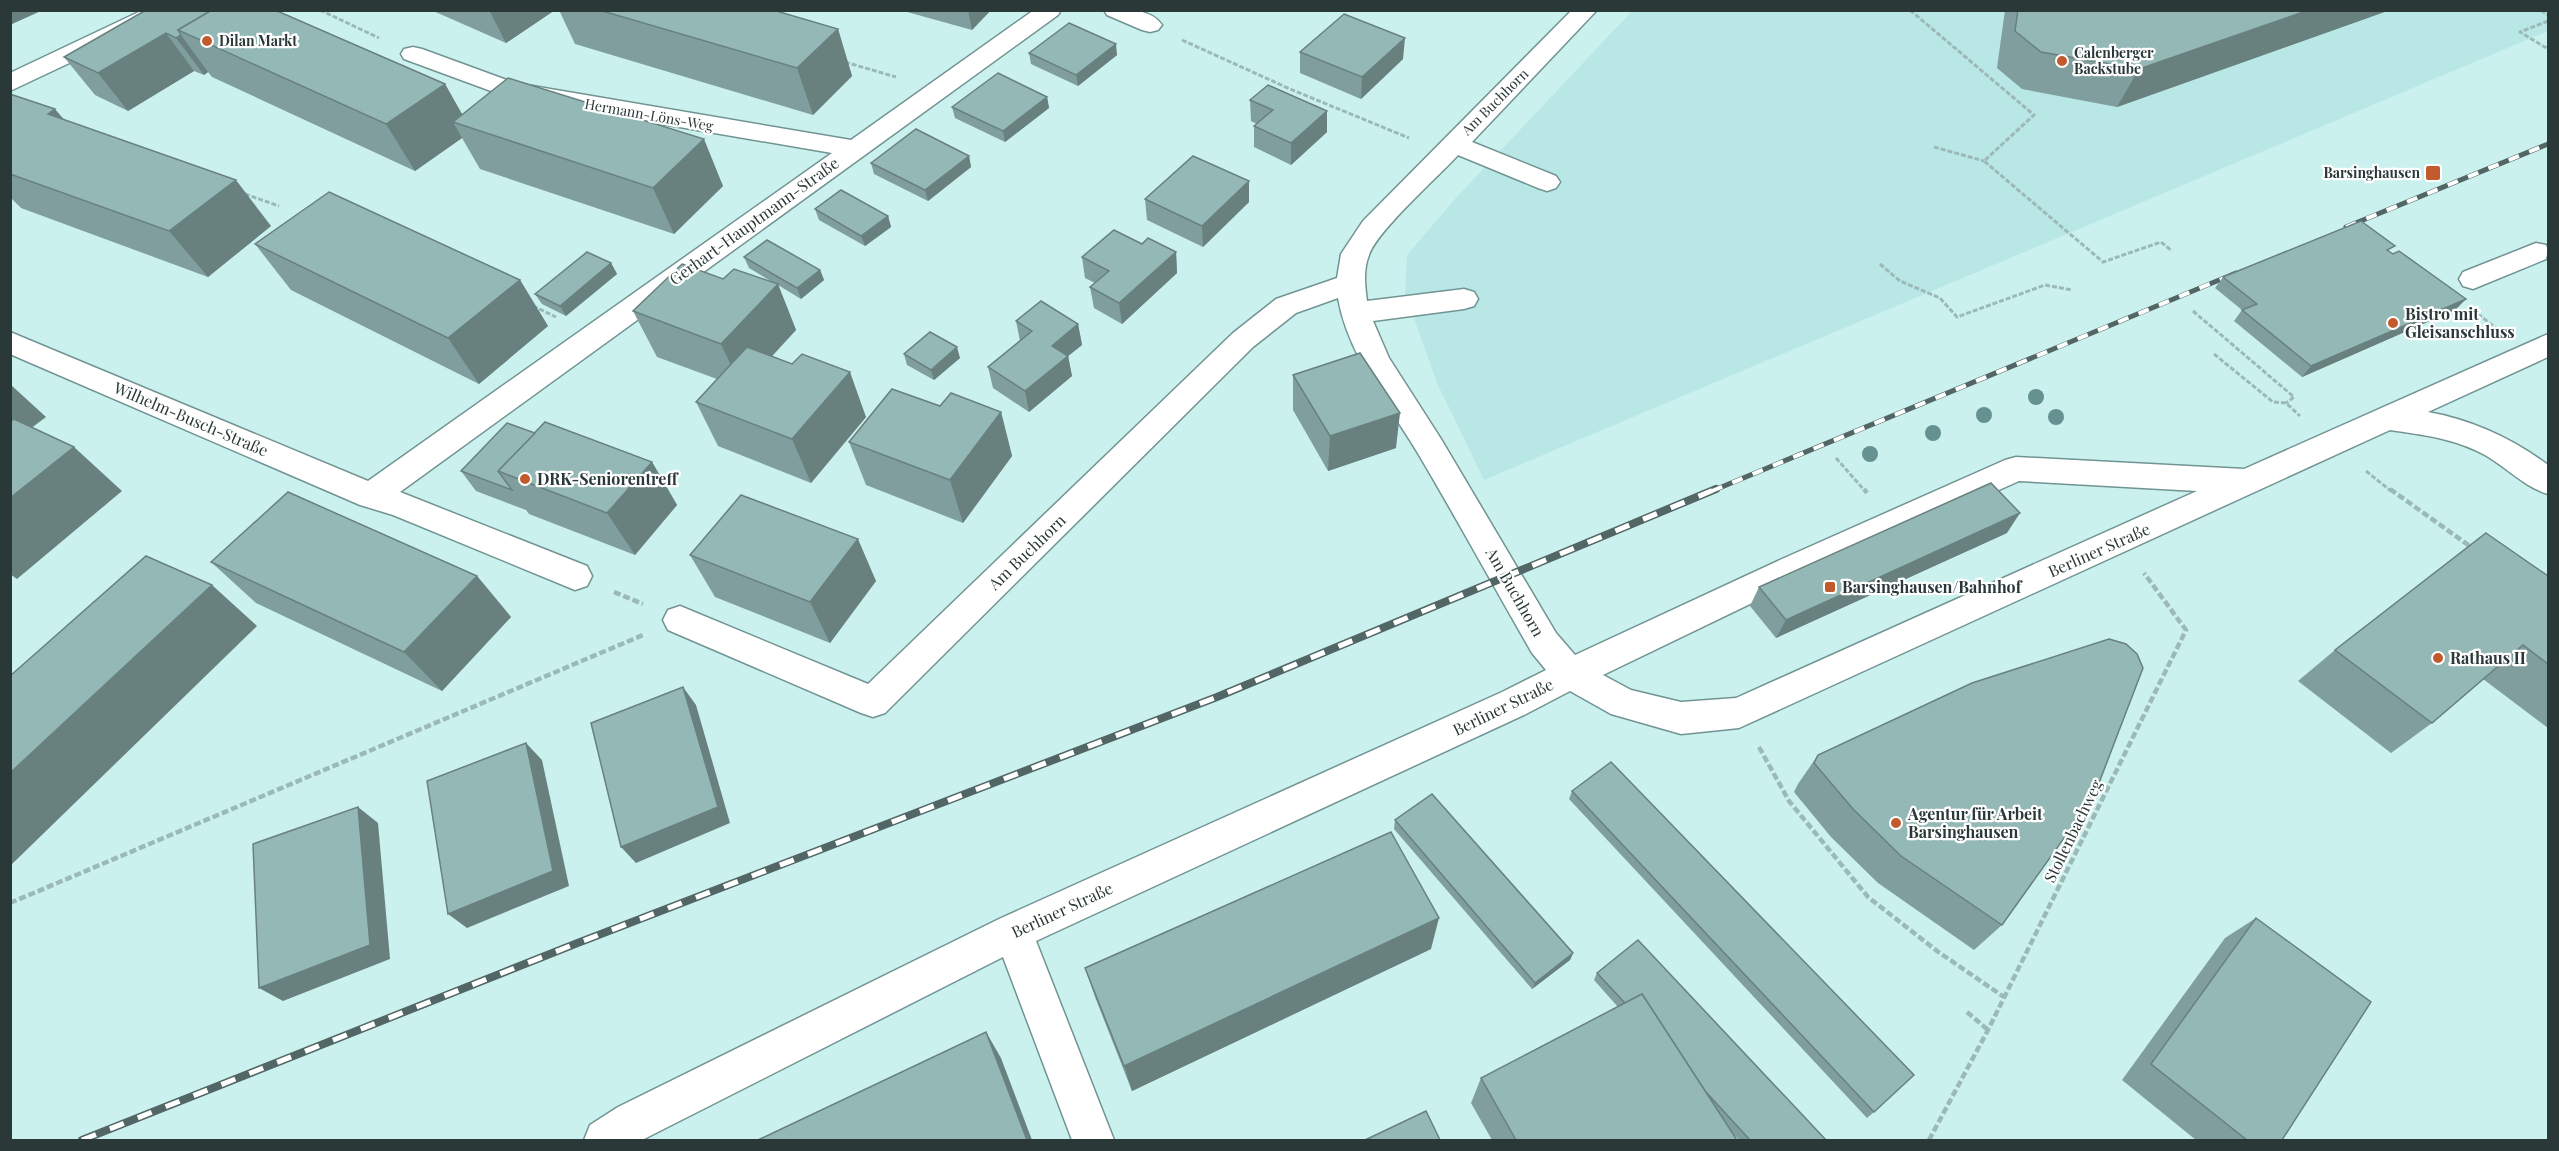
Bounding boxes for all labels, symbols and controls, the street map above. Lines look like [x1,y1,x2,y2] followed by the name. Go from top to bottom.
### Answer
[219,31,297,50] place label: Dilan Markt
[200,34,214,48] marker: Dilan Markt
[2074,43,2154,78] place label: Calenberger Backstube
[2055,54,2069,68] marker: Calenberger Backstube
[1456,64,1533,140] street label: Am Buchhorn
[583,94,715,135] street label: Hermann-Löns-Weg
[665,152,843,289] street label: Gerhart-Hauptmann-Straße
[2323,163,2420,182] place label: Barsinghausen
[2424,164,2442,182] marker: Barsinghausen
[2405,303,2515,342] place label: Bistro mit Gleisanschluss
[2386,316,2400,330] marker: Bistro mit Gleisanschluss
[110,376,272,461] street label: Wilhelm-Busch-Straße
[537,468,679,489] place label: DRK-Seniorentreff
[518,472,532,486] marker: DRK-Seniorentreff
[983,509,1070,594] street label: Am Buchhorn
[2045,518,2153,581] street label: Berliner Straße
[1481,543,1550,640] street label: Am Buchhorn
[1842,576,2023,597] place label: Barsinghausen/Bahnhof
[1823,580,1837,594] marker: Barsinghausen/Bahnhof
[2450,647,2526,668] place label: Rathaus II
[2431,651,2445,665] marker: Rathaus II
[1449,673,1557,740] street label: Berliner Straße
[2038,775,2107,886] street label: Stollenbachweg
[1907,803,2043,842] place label: Agentur für Arbeit Barsinghausen
[1889,816,1903,830] marker: Agentur für Arbeit Barsinghausen
[1008,877,1116,942] street label: Berliner Straße

